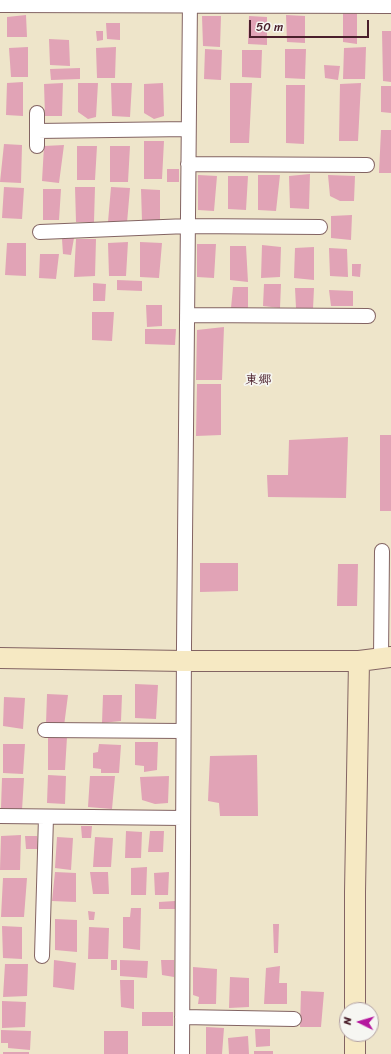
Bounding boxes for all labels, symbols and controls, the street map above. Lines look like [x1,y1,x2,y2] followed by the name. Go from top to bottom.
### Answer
[251,12,371,38] scale bar
[256,16,283,38] text: 50 m
[245,373,271,389] district label: 東郷
[339,1002,379,1042] north arrow
[338,1016,357,1026] text: N

